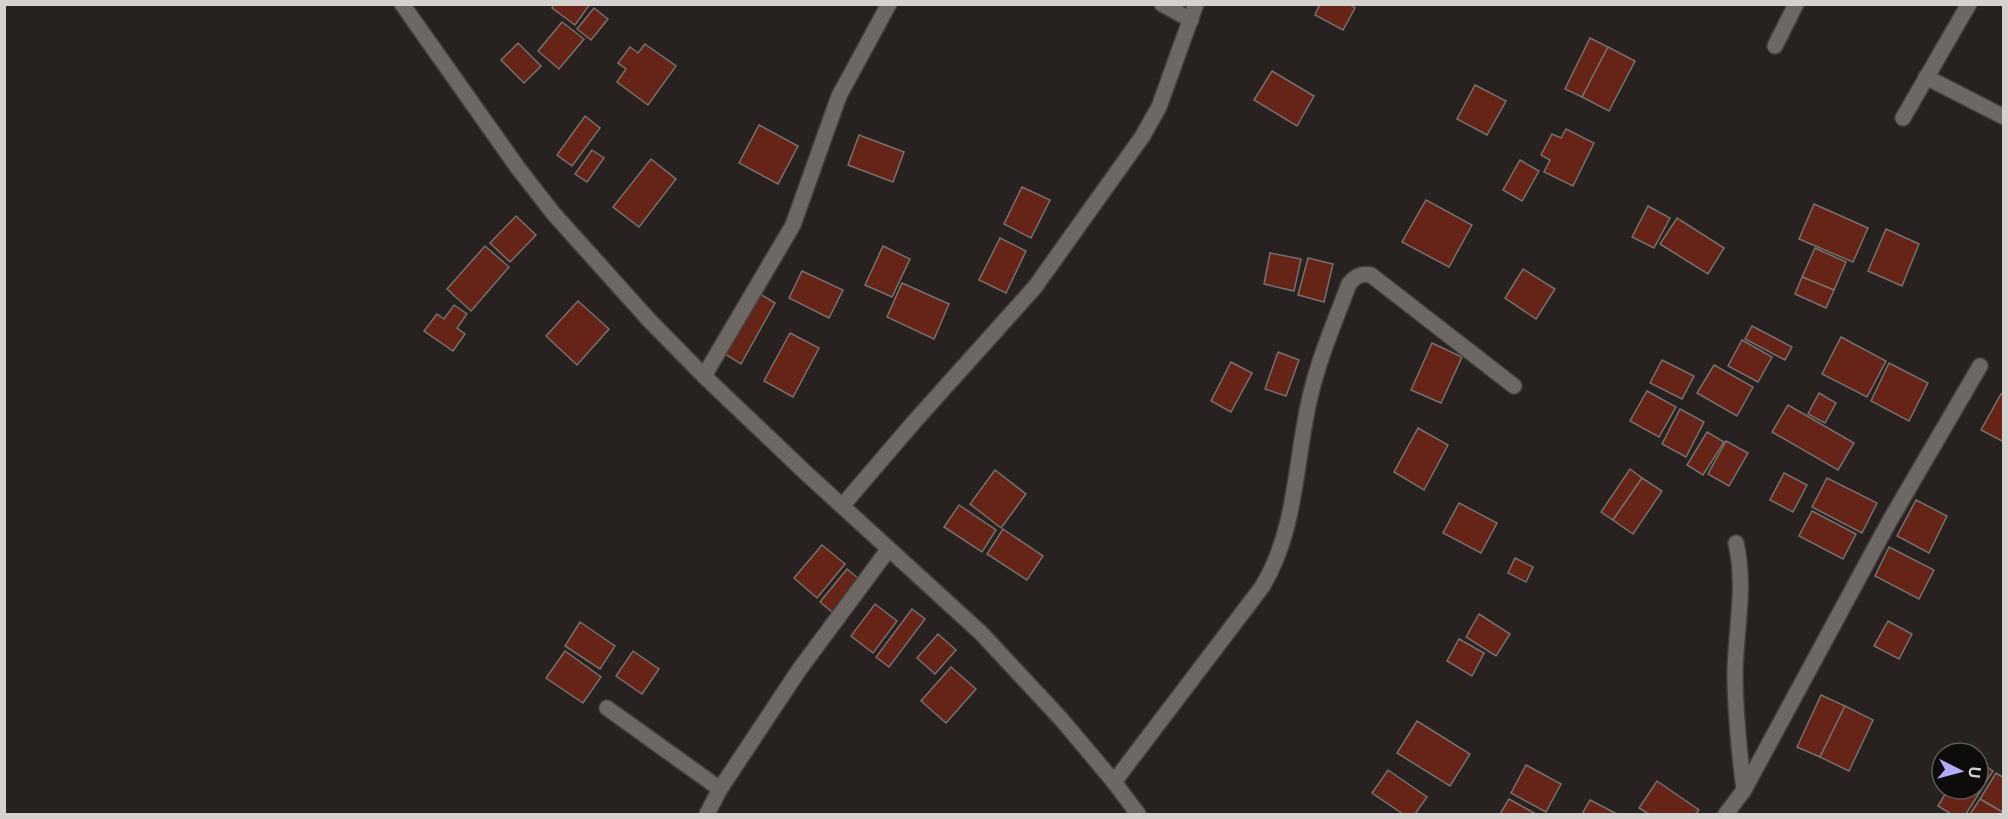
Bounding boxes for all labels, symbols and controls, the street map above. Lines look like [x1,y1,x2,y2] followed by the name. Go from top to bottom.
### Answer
[1930,741,1990,801] north arrow
[1964,766,1985,779] text: U

